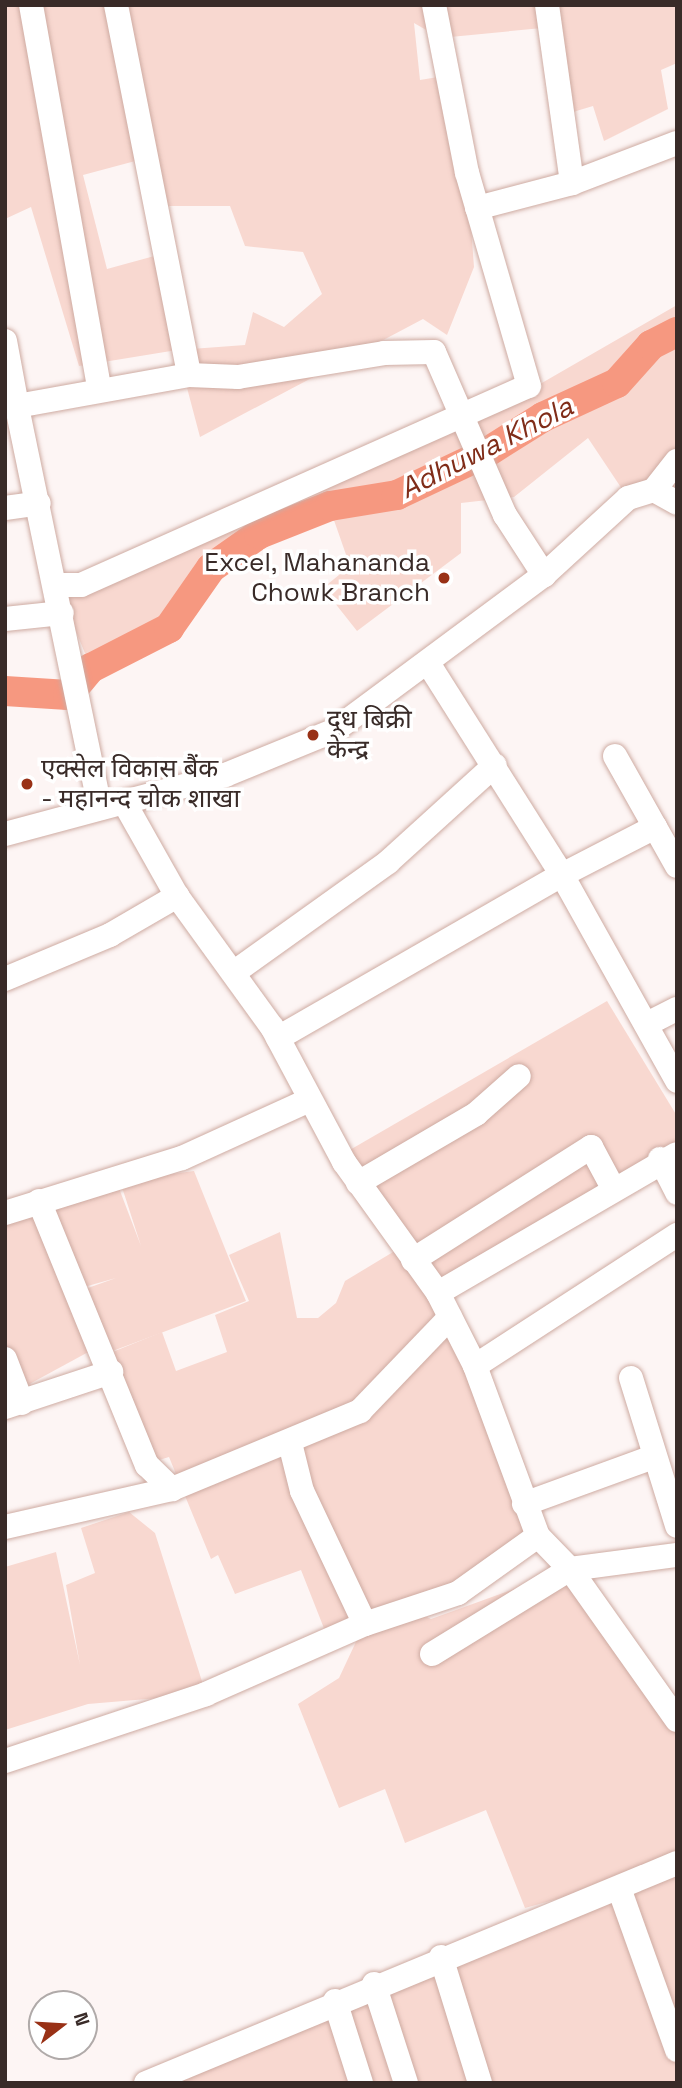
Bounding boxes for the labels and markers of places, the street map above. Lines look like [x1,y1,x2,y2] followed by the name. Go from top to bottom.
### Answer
[203,547,430,608] place label: Excel, Mahananda Chowk Branch
[436,570,452,586] marker: Excel, Mahananda Chowk Branch
[327,704,412,766] place label: दूध बिक्री केन्द्र
[305,727,321,743] marker: दूध बिक्री केन्द्र
[41,753,241,814] place label: एक्सेल विकास बैंक - महानन्द चोक शाखा
[19,776,35,792] marker: एक्सेल विकास बैंक - महानन्द चोक शाखा

